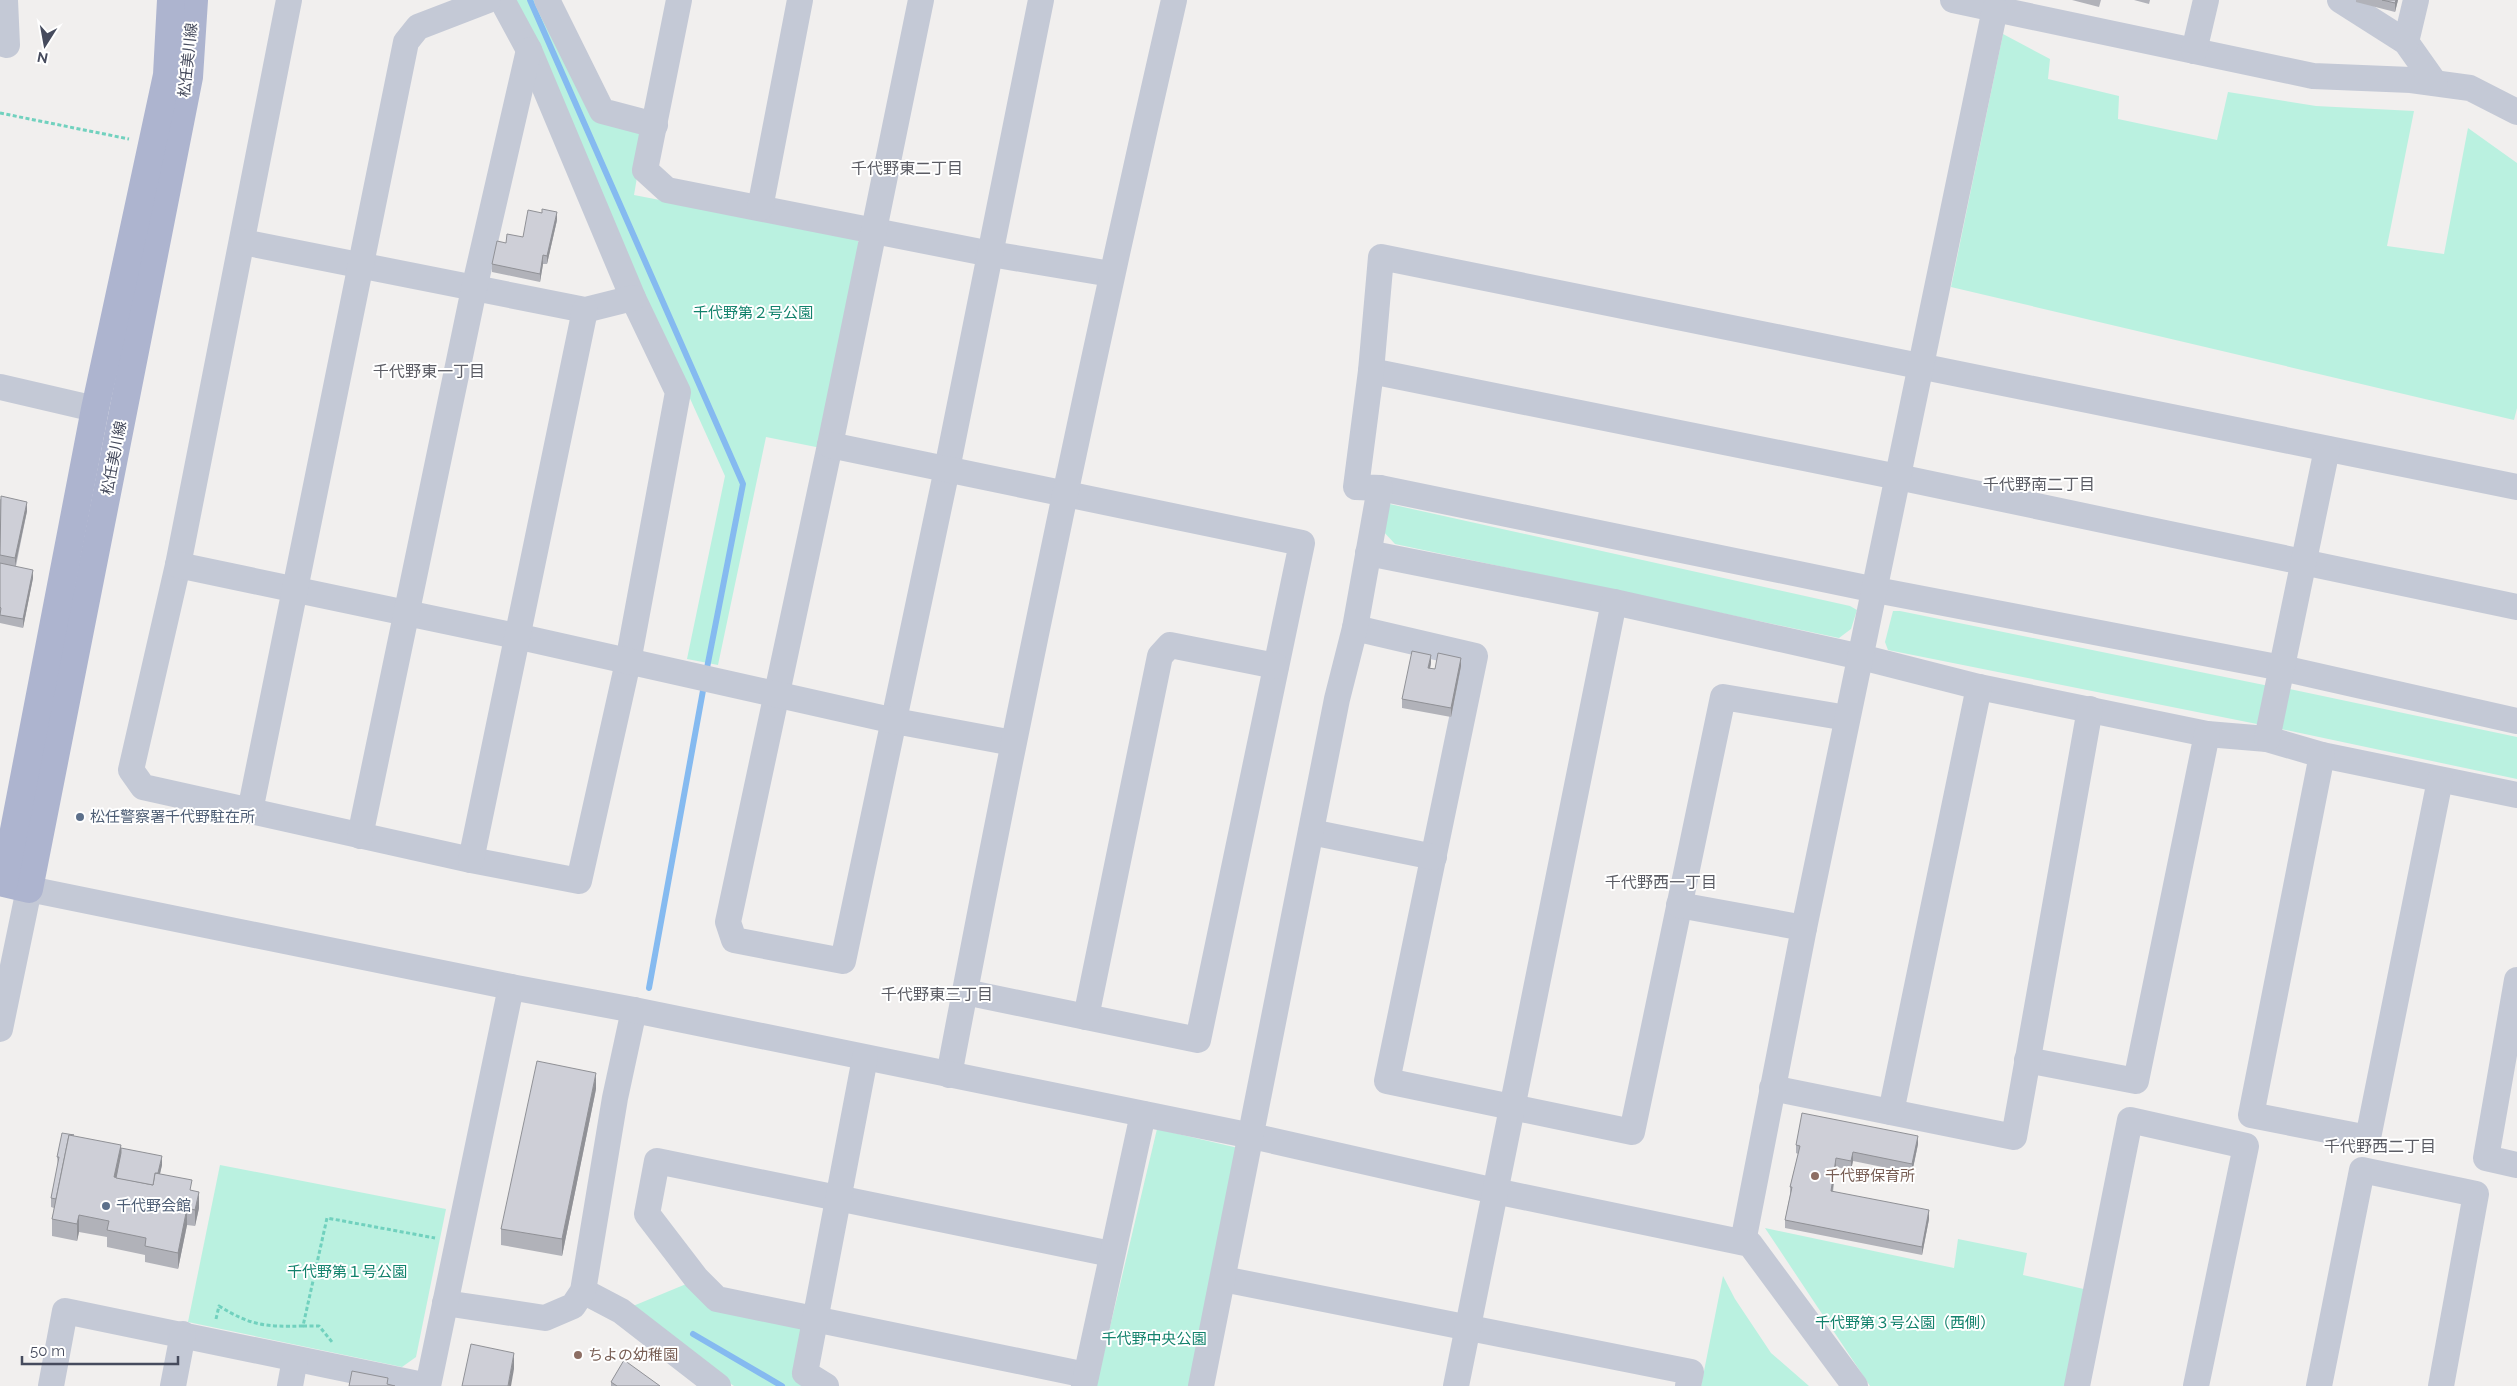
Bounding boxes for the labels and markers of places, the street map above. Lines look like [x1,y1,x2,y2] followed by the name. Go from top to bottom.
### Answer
[90,808,255,826] place label: 松任警察署千代野駐在所
[74,811,86,823] marker: 松任警察署千代野駐在所
[1825,1167,1915,1185] place label: 千代野保育所
[1809,1170,1821,1182] marker: 千代野保育所
[116,1197,191,1215] place label: 千代野会館
[100,1200,112,1212] marker: 千代野会館
[588,1346,678,1364] place label: ちよの幼稚園
[572,1349,584,1361] marker: ちよの幼稚園

